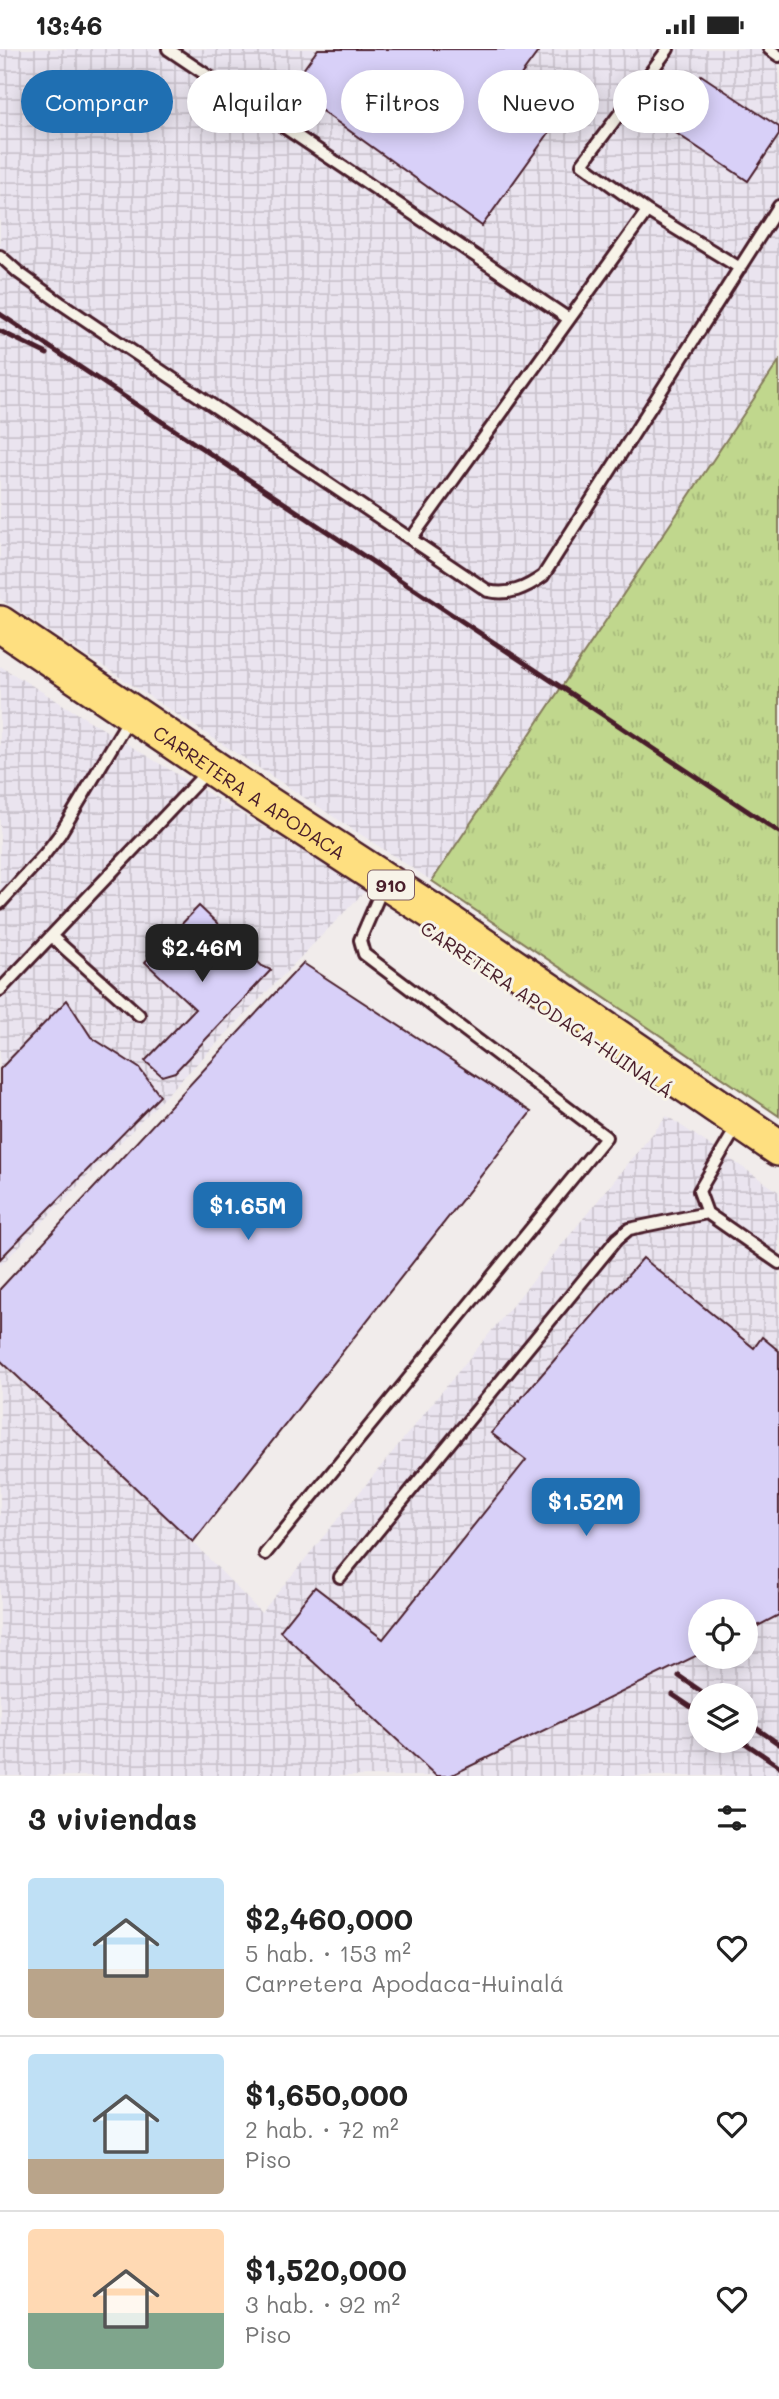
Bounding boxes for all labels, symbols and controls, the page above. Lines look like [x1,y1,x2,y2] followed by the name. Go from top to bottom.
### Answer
[35,8,103,42] text: 13:46
[21,70,173,133] chip: Comprar
[187,70,327,133] chip: Alquilar
[341,70,464,133] chip: Filtros
[478,70,599,133] chip: Nuevo
[613,70,709,133] chip: Piso
[149,719,351,865] street label: CARRETERA A APODACA
[368,871,414,899] road number: 910
[416,915,678,1103] street label: CARRETERA APODACA-HUINALÁ
[145,925,259,984] pin: $2.46M
[161,932,243,962] text: $2.46M
[191,1183,305,1242] pin: $1.65M
[209,1190,287,1220] text: $1.65M
[529,1479,643,1538] pin: $1.52M
[548,1486,624,1516] text: $1.52M
[688,1599,758,1753] map controls
[688,1599,758,1669] button: locate
[688,1683,758,1753] button: layers
[28,1798,197,1838] text: 3 viviendas
[713,1799,751,1837] icon: filters
[245,1898,413,1938] text: $2,460,000
[84,1906,168,1990] icon: home
[713,1929,751,1967] icon: heart
[245,1938,411,1968] text: 5 hab. · 153 m²
[245,1968,564,1998] text: Carretera Apodaca-Huinalá
[245,2074,408,2114] text: $1,650,000
[84,2082,168,2166] icon: home
[713,2105,751,2143] icon: heart
[245,2114,399,2144] text: 2 hab. · 72 m²
[245,2144,291,2174] text: Piso
[245,2249,407,2289] text: $1,520,000
[84,2257,168,2341] icon: home
[713,2280,751,2318] icon: heart
[245,2289,400,2319] text: 3 hab. · 92 m²
[245,2319,291,2349] text: Piso

